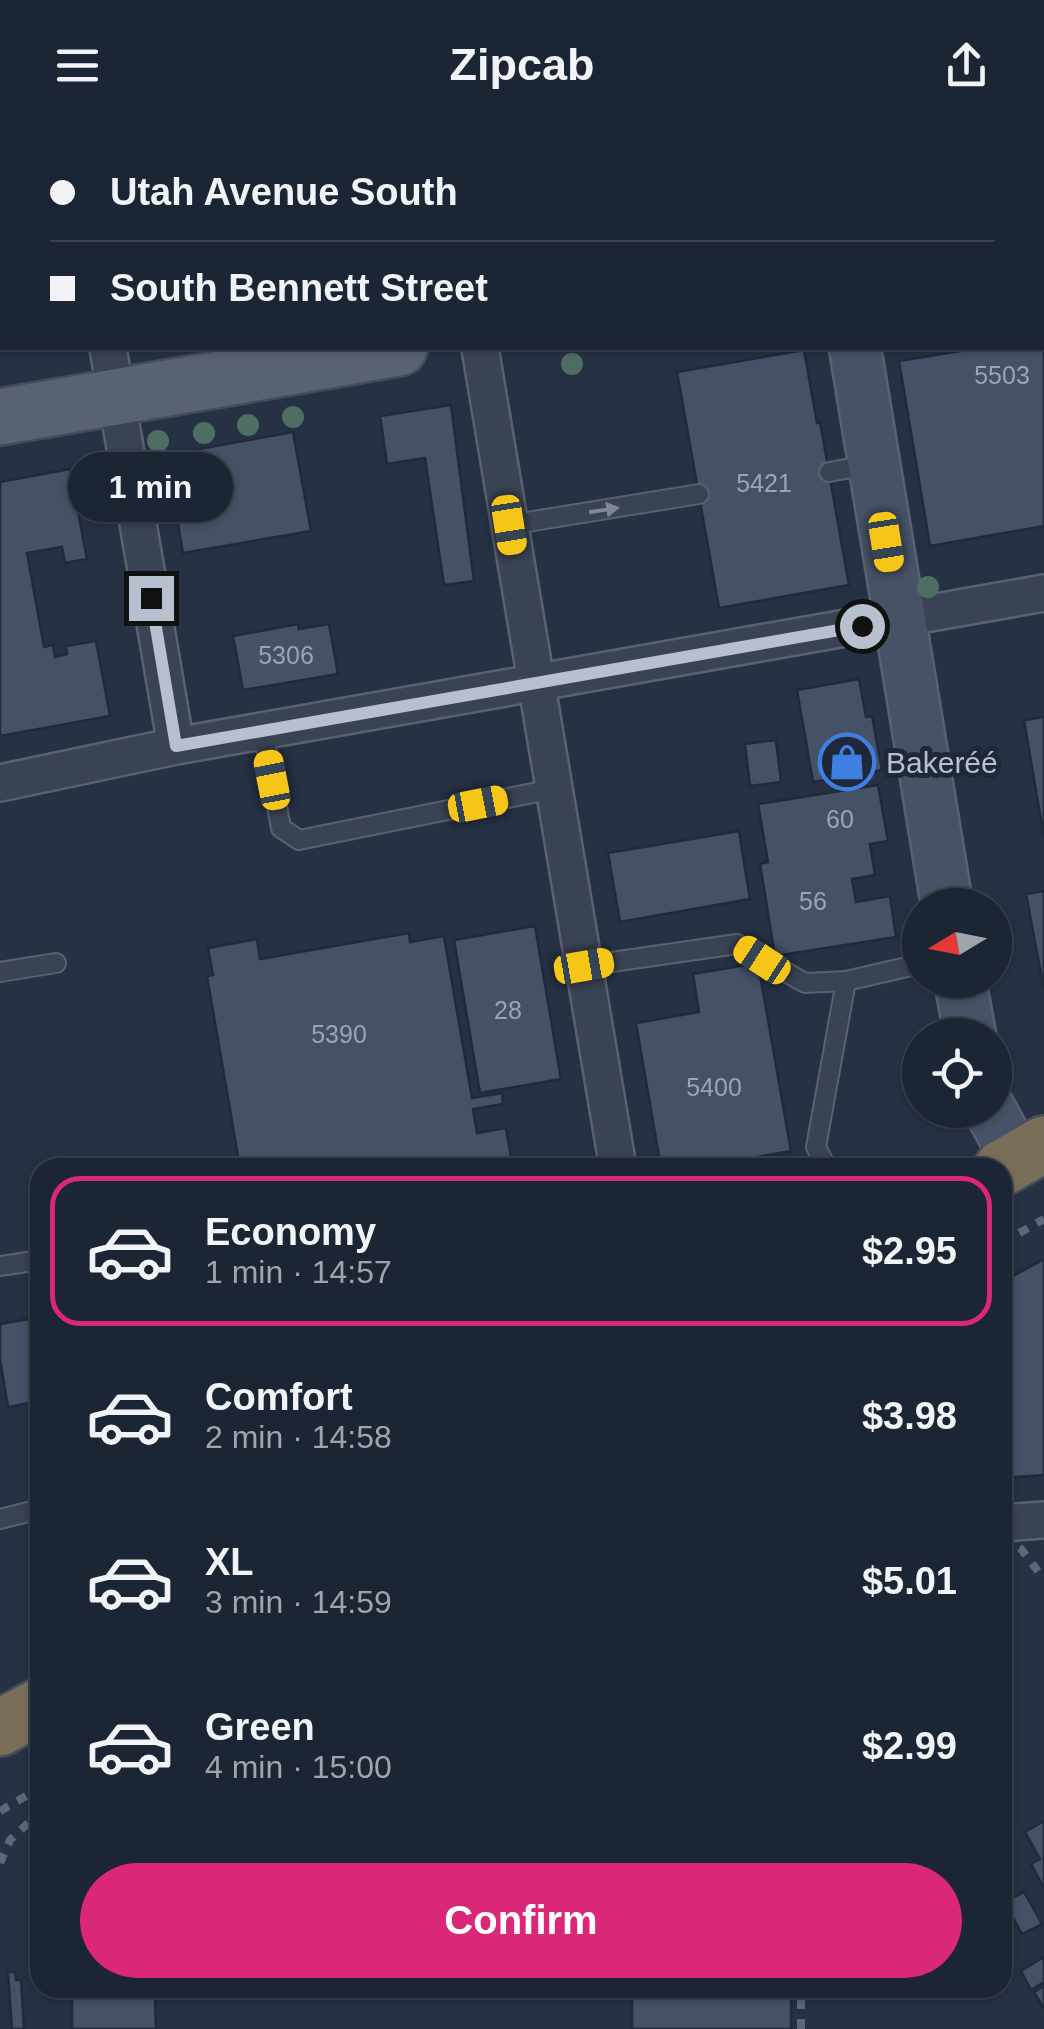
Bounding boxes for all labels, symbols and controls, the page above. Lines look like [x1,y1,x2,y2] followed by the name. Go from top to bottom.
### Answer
[50,38,105,93] icon: menu
[939,38,994,93] icon: share
[449,39,595,90] text: Zipcab
[110,171,458,213] text: Utah Avenue South
[110,267,488,309] text: South Bennett Street
[974,361,1030,389] house number: 5503
[68,453,234,523] callout: 1 min
[109,469,192,505] text: 1 min
[736,469,792,497] house number: 5421
[489,493,529,557] car
[589,502,620,517] one-way arrow
[866,510,906,574] car
[129,576,174,621] route end
[840,604,885,649] route start
[258,641,314,669] house number: 5306
[817,732,877,792] shop icon: Bakeréé
[886,746,998,779] place label: Bakeréé
[252,748,292,812] car
[446,784,510,824] car
[826,805,854,833] house number: 60
[799,887,827,915] house number: 56
[902,888,1012,998] north arrow
[902,888,1012,1128] map controls
[729,931,795,989] car
[552,946,616,986] car
[494,996,522,1024] house number: 28
[902,1018,1012,1128] button: locate
[311,1020,367,1048] house number: 5390
[686,1073,742,1101] house number: 5400
[85,1206,175,1296] icon: car
[205,1211,376,1253] text: Economy
[862,1230,957,1272] text: $2.95
[205,1254,392,1290] text: 1 min · 14:57
[85,1371,175,1461] icon: car
[205,1376,353,1418] text: Comfort
[862,1395,957,1437] text: $3.98
[205,1419,392,1455] text: 2 min · 14:58
[85,1536,175,1626] icon: car
[205,1541,254,1583] text: XL
[862,1560,957,1602] text: $5.01
[205,1584,392,1620] text: 3 min · 14:59
[85,1701,175,1791] icon: car
[205,1706,315,1748] text: Green
[862,1725,957,1767] text: $2.99
[205,1749,392,1785] text: 4 min · 15:00
[80,1863,962,1978] button: Confirm

